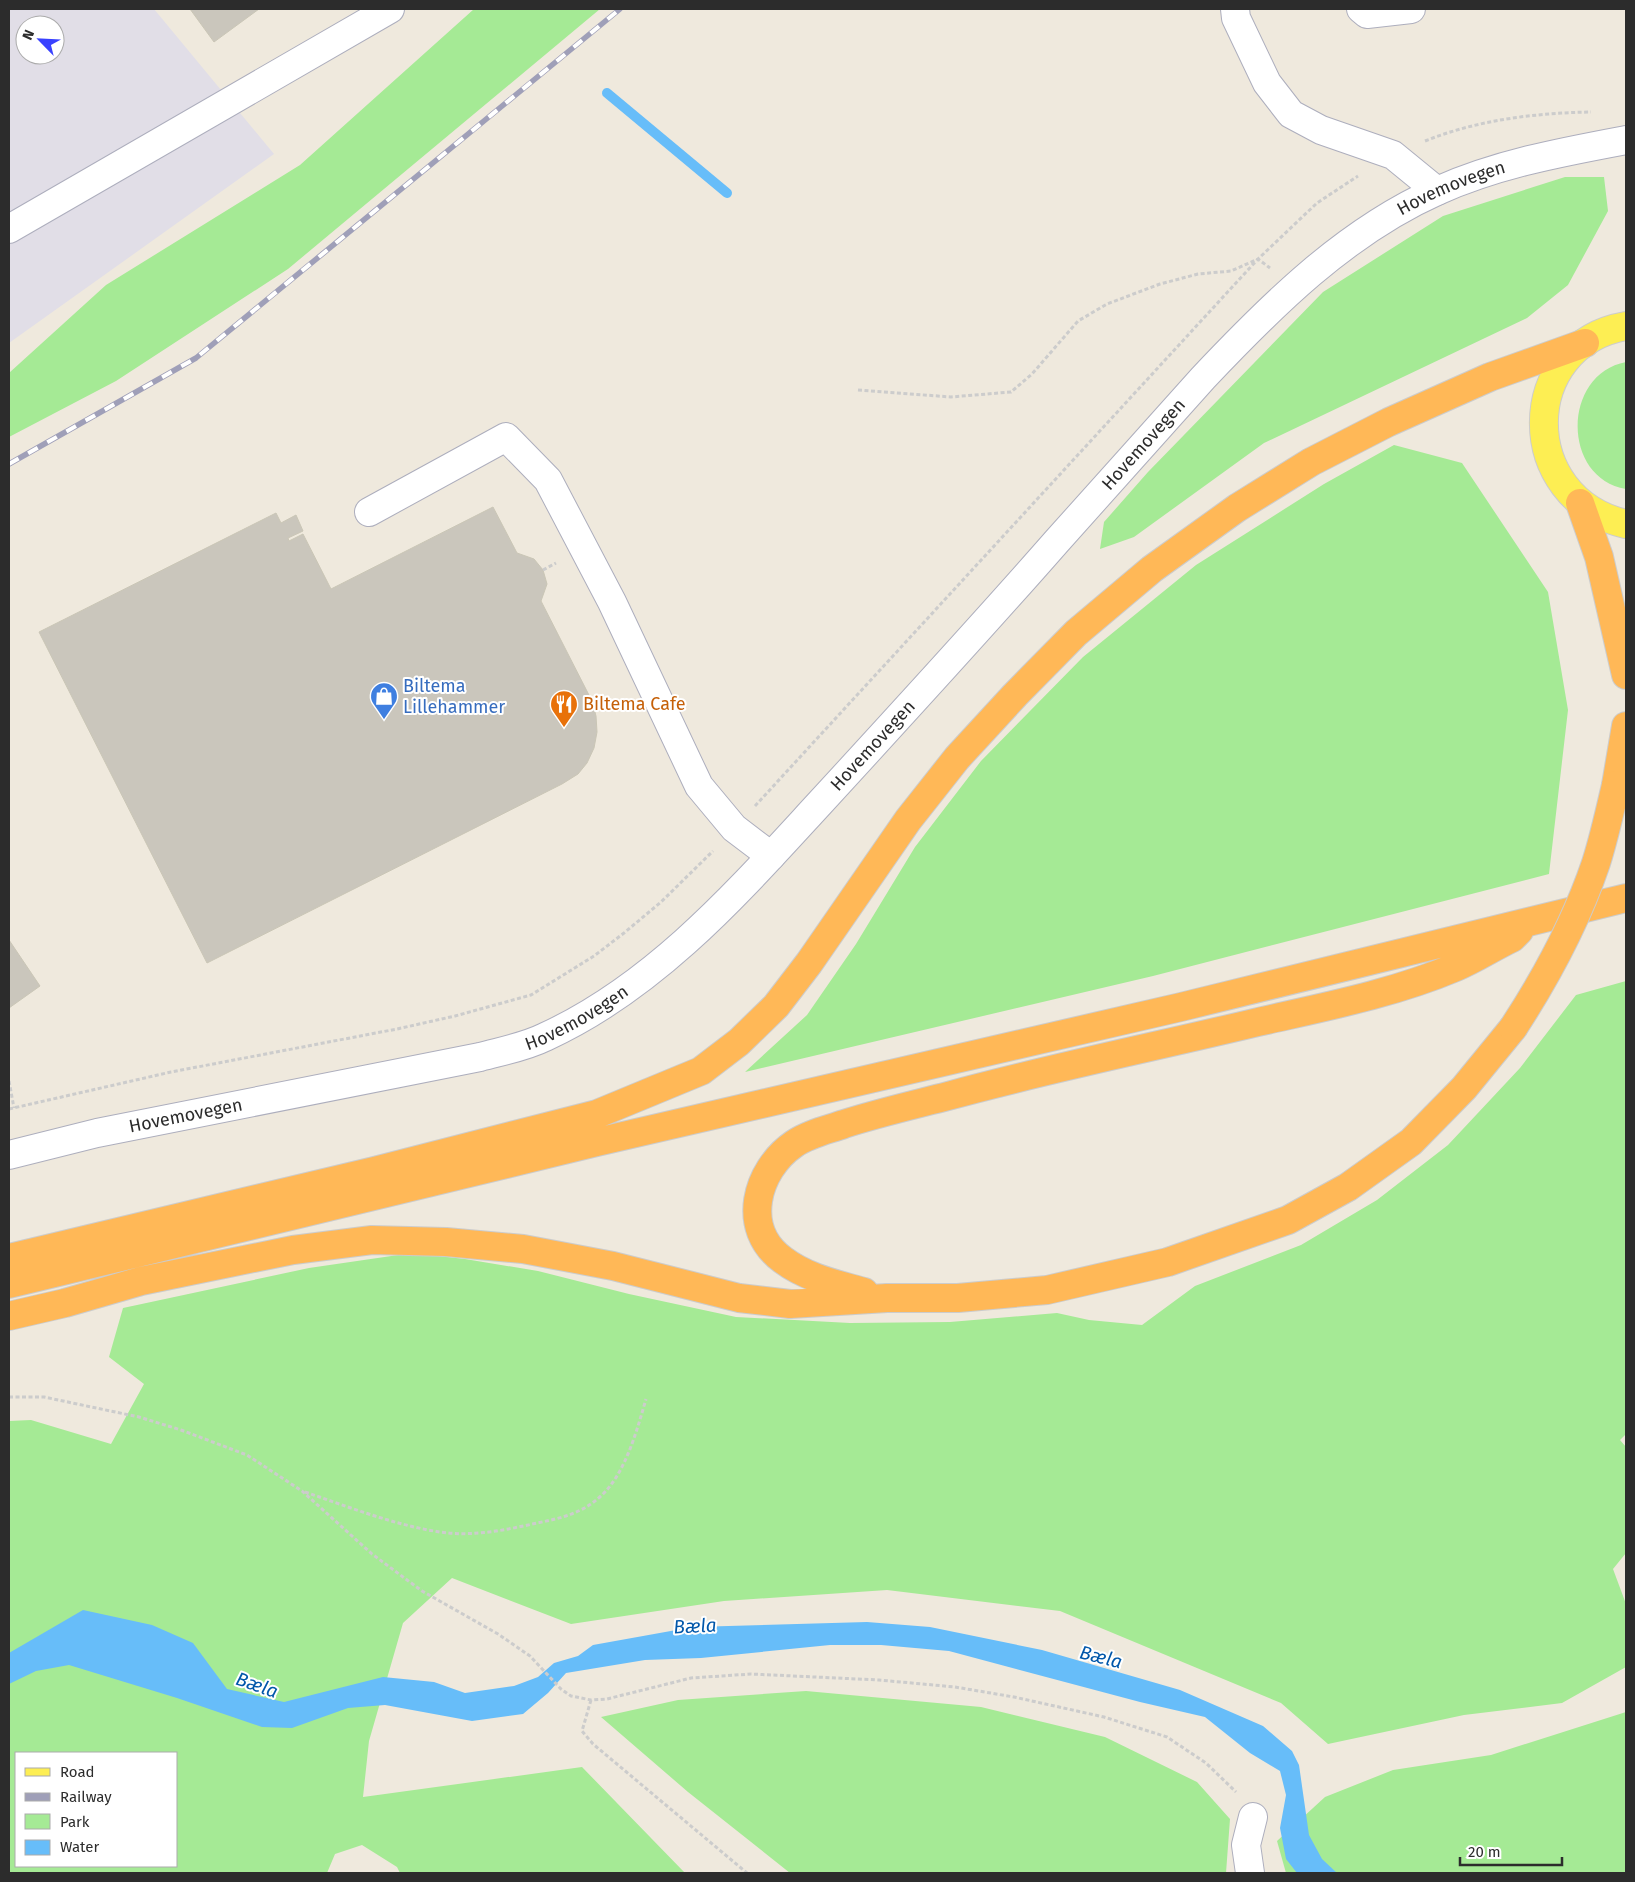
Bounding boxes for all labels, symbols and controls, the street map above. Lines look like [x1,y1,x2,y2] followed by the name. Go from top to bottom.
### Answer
[15,15,65,65] north arrow
[19,27,38,43] text: N
[1393,156,1508,220] street label: Hovemovegen
[1097,394,1190,495] street label: Hovemovegen
[403,675,505,718] place label: Biltema Lillehammer
[369,681,399,720] shop icon: Biltema Lillehammer
[549,689,579,728] restaurant icon: Biltema Cafe
[583,693,686,715] place label: Biltema Cafe
[826,696,920,795] street label: Hovemovegen
[522,980,633,1055] street label: Hovemovegen
[127,1093,244,1137] street label: Hovemovegen
[673,1613,717,1639] water label: Bæla
[1077,1641,1125,1673] water label: Bæla
[233,1667,281,1703] water label: Bæla
[15,1752,178,1867] legend
[60,1763,95,1781] text: Road
[60,1788,112,1806] text: Railway
[60,1813,90,1831] text: Park
[1460,1834,1562,1866] scale bar
[60,1838,99,1856] text: Water
[1468,1843,1501,1861] text: 20 m

